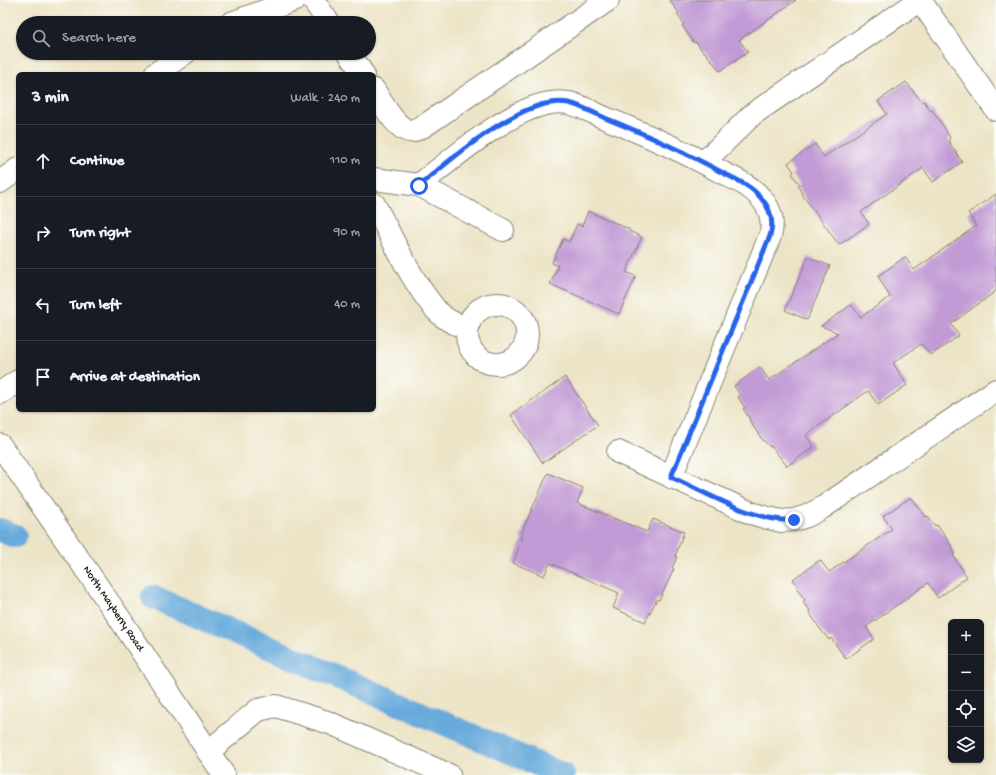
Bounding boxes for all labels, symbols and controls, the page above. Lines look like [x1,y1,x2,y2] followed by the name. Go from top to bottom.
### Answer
[16,16,376,60] search box
[30,27,52,49] icon: search
[62,29,136,47] text: Search here
[32,88,69,108] text: 3 min
[291,91,360,106] text: Walk · 240 m
[32,150,54,172] icon: ahead
[70,152,124,170] text: Continue
[330,153,360,168] text: 110 m
[410,177,428,195] route start
[32,222,54,244] icon: right
[70,224,130,242] text: Turn right
[334,225,360,240] text: 90 m
[32,294,54,316] icon: left
[70,296,121,314] text: Turn left
[334,297,360,312] text: 40 m
[32,366,54,388] icon: arrive
[70,368,200,386] text: Arrive at destination
[785,511,803,529] route end
[80,564,147,655] street label: North Mayberry Road
[948,619,984,763] map controls
[948,619,984,655] button: +
[948,655,984,691] button: −
[948,691,984,727] button: locate
[948,727,984,763] button: layers

